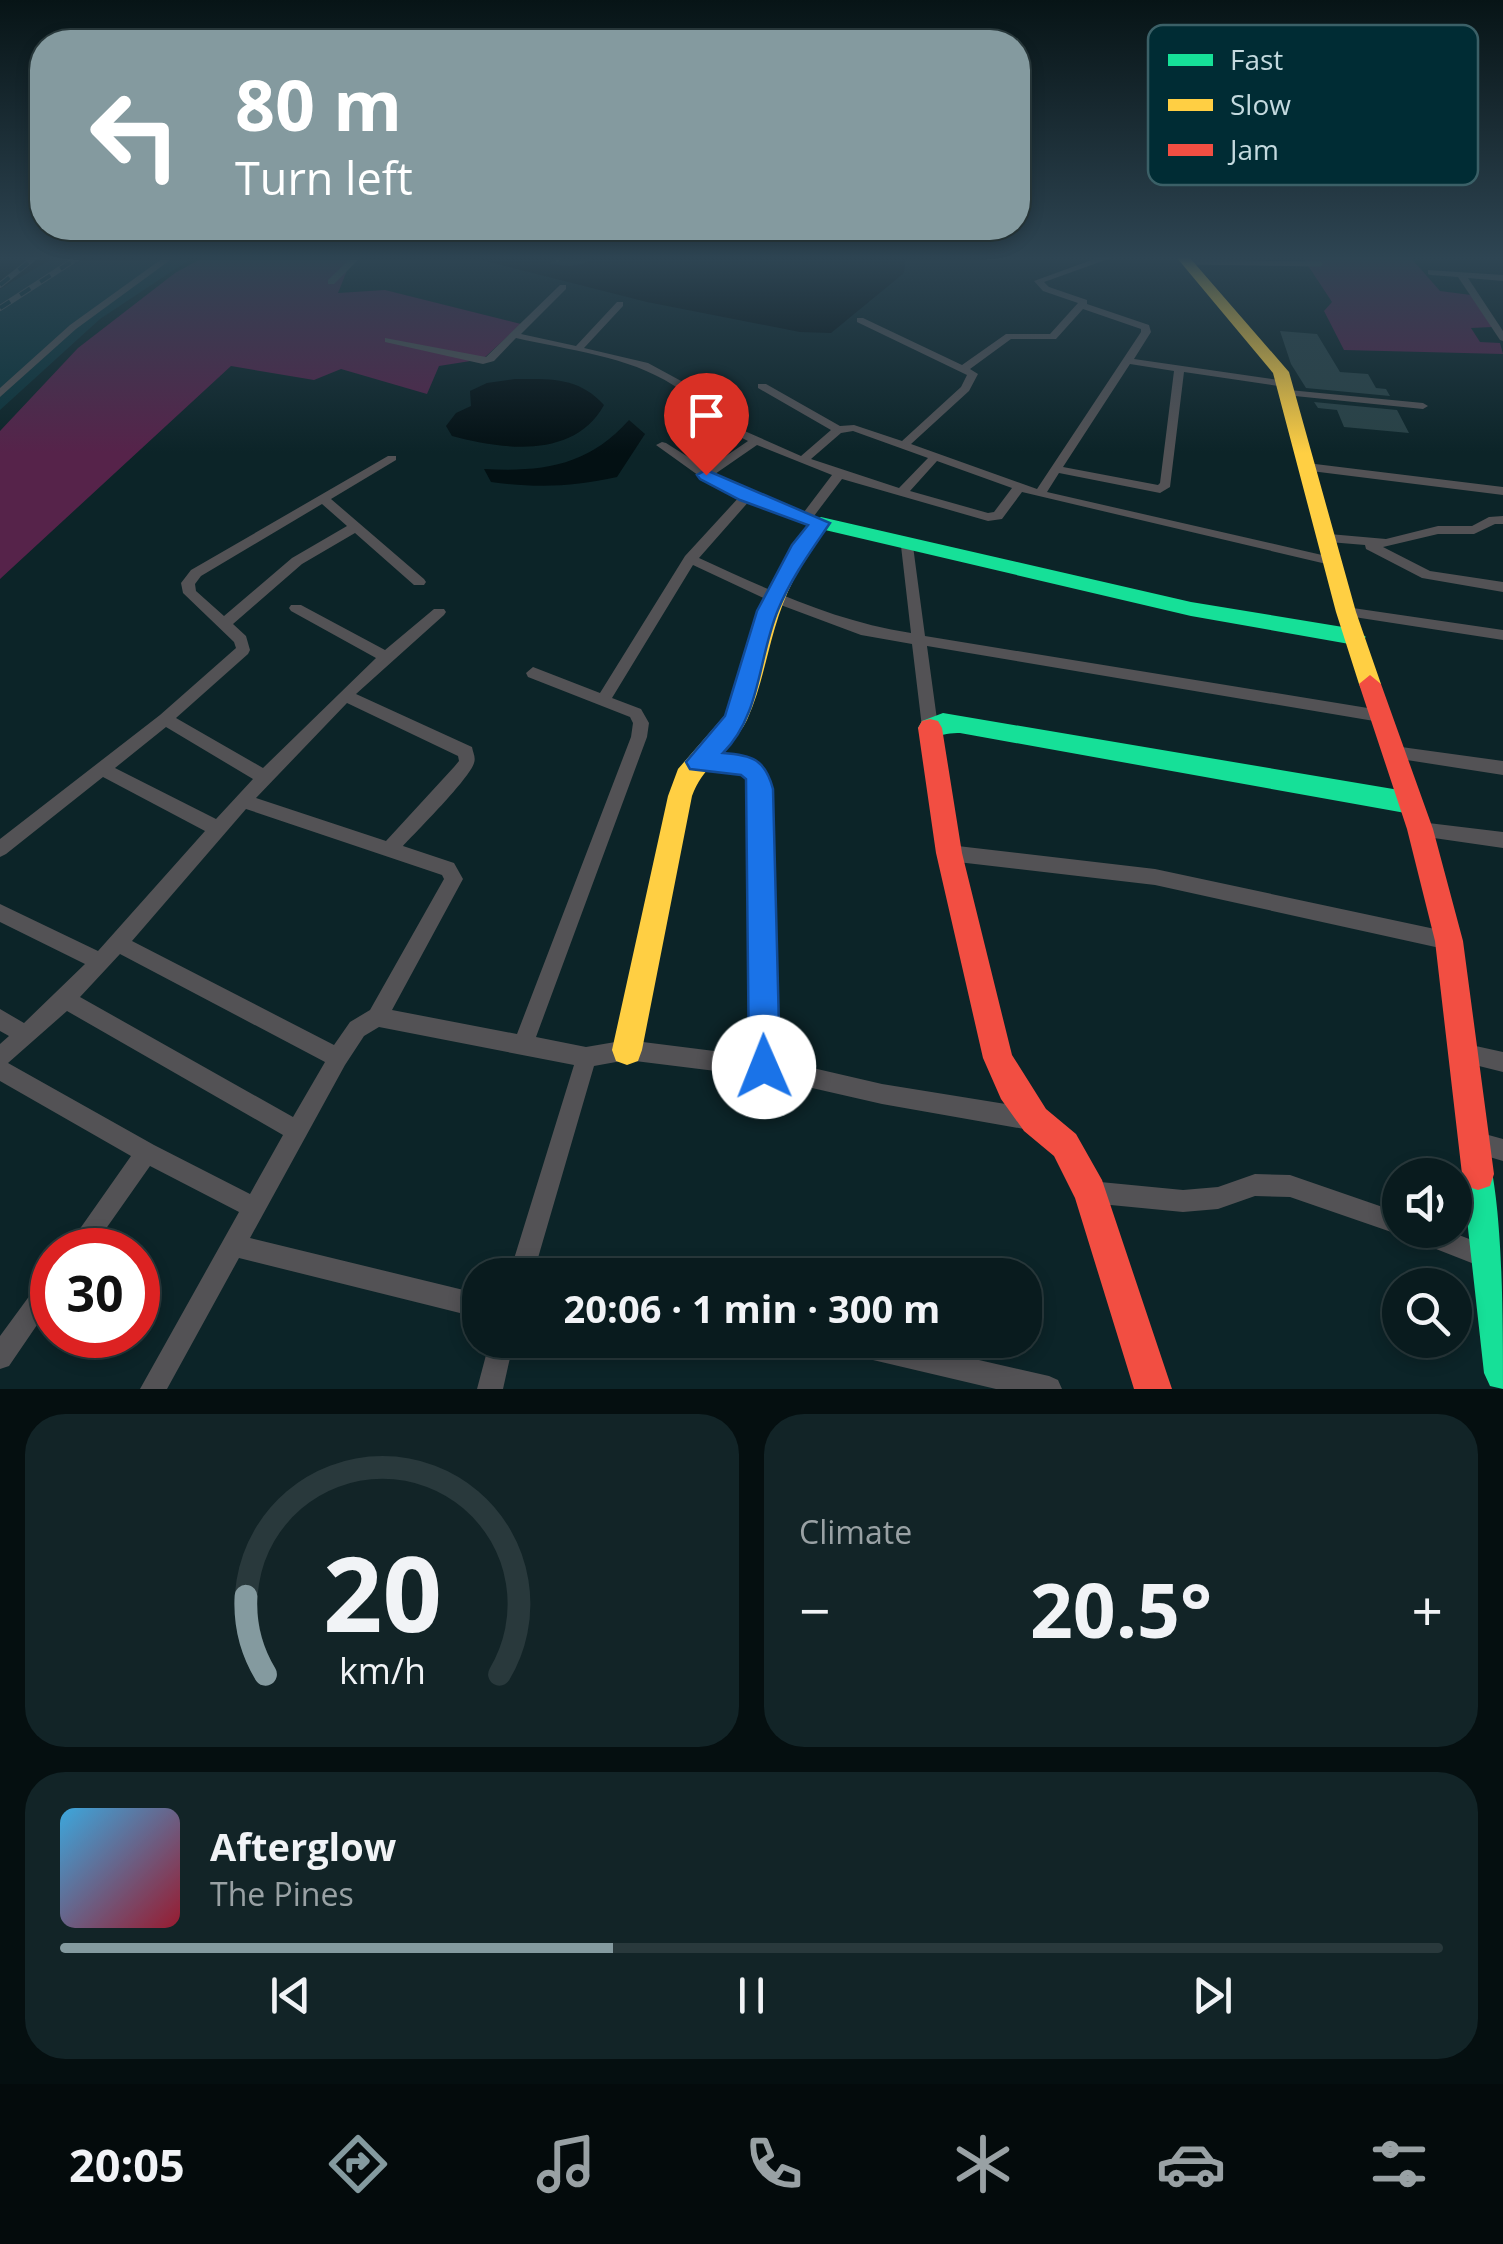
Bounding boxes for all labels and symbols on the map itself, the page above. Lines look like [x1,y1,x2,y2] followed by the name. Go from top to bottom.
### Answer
[1148,25,1478,185] legend
[1230,40,1283,78] text: Fast
[1230,85,1291,123] text: Slow
[1227,130,1279,168] text: Jam
[664,373,749,476] pin
[712,1015,816,1119] position arrow
[30,1228,160,1358] speed limit sign: 30

